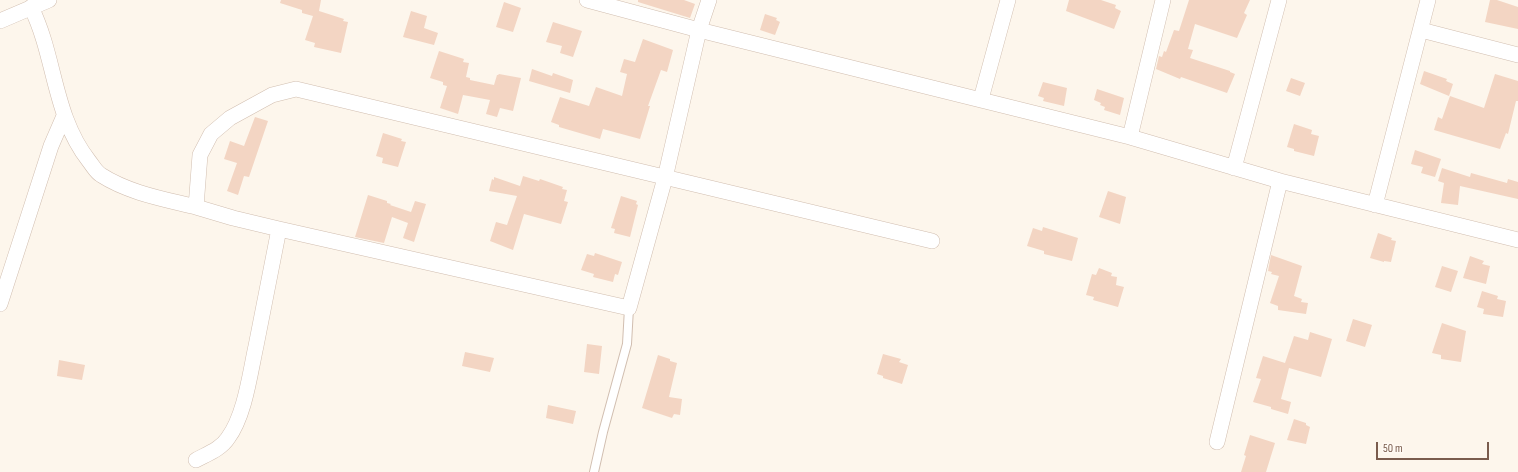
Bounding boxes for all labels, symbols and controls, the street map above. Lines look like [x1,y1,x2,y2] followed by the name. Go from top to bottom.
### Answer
[1378,434,1491,460] scale bar
[1383,441,1403,456] text: 50 m

